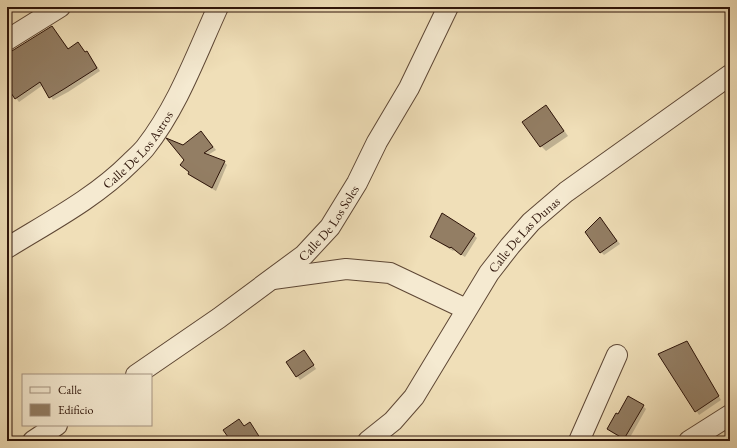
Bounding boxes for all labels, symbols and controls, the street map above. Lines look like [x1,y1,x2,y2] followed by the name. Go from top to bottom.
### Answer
[99,108,176,192] street label: Calle De Los Astros
[295,182,362,265] street label: Calle De Los Soles
[484,193,563,276] street label: Calle De Las Dunas
[22,374,152,426] legend
[58,382,82,398] text: Calle
[58,402,94,418] text: Edificio

